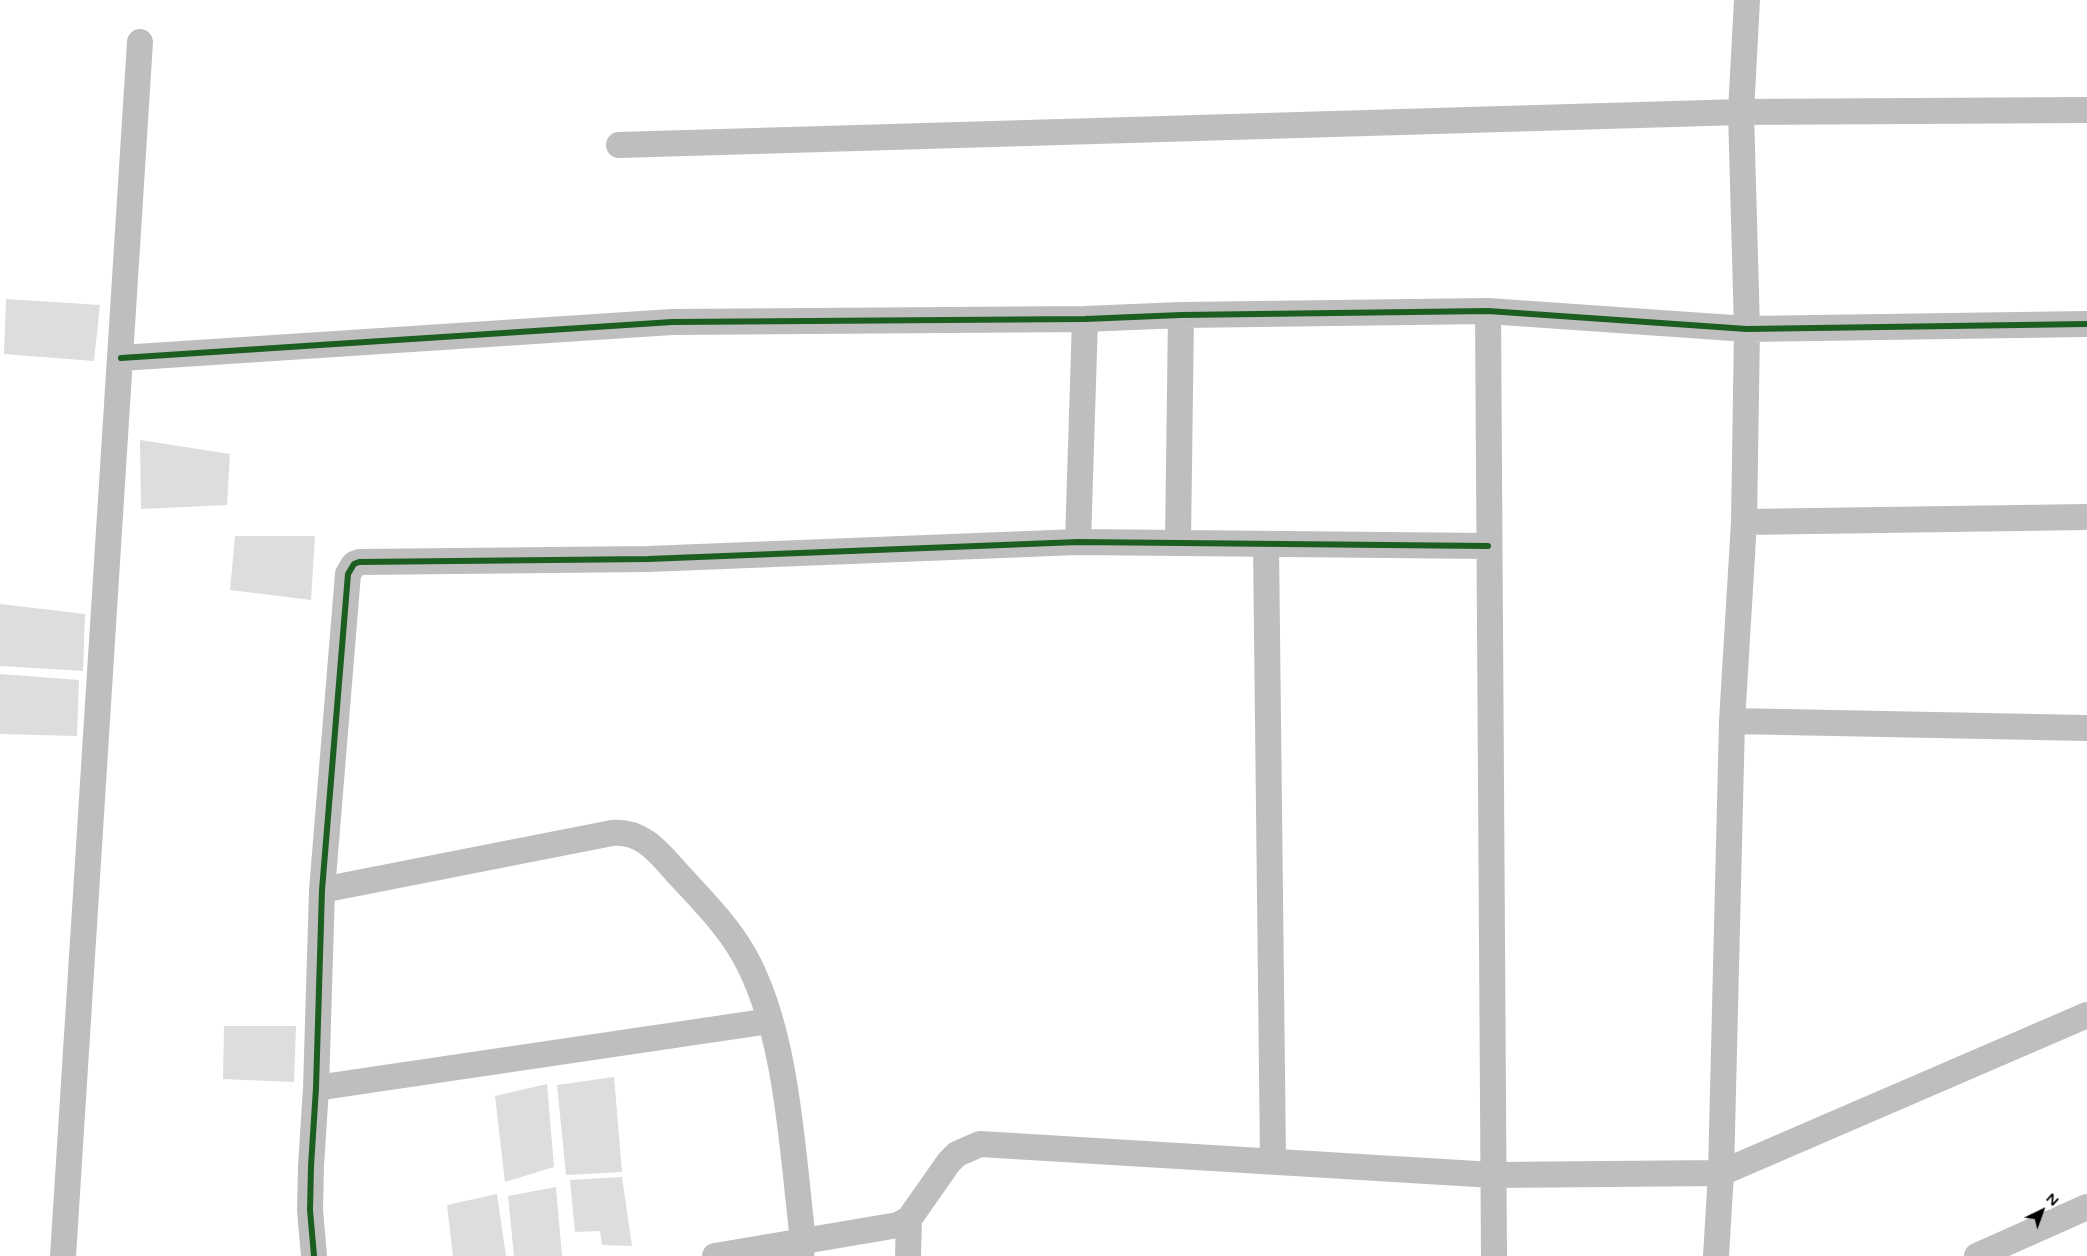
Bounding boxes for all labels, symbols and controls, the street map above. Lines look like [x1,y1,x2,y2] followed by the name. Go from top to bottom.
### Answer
[2017,1186,2067,1236] north arrow
[2043,1189,2062,1210] text: N

